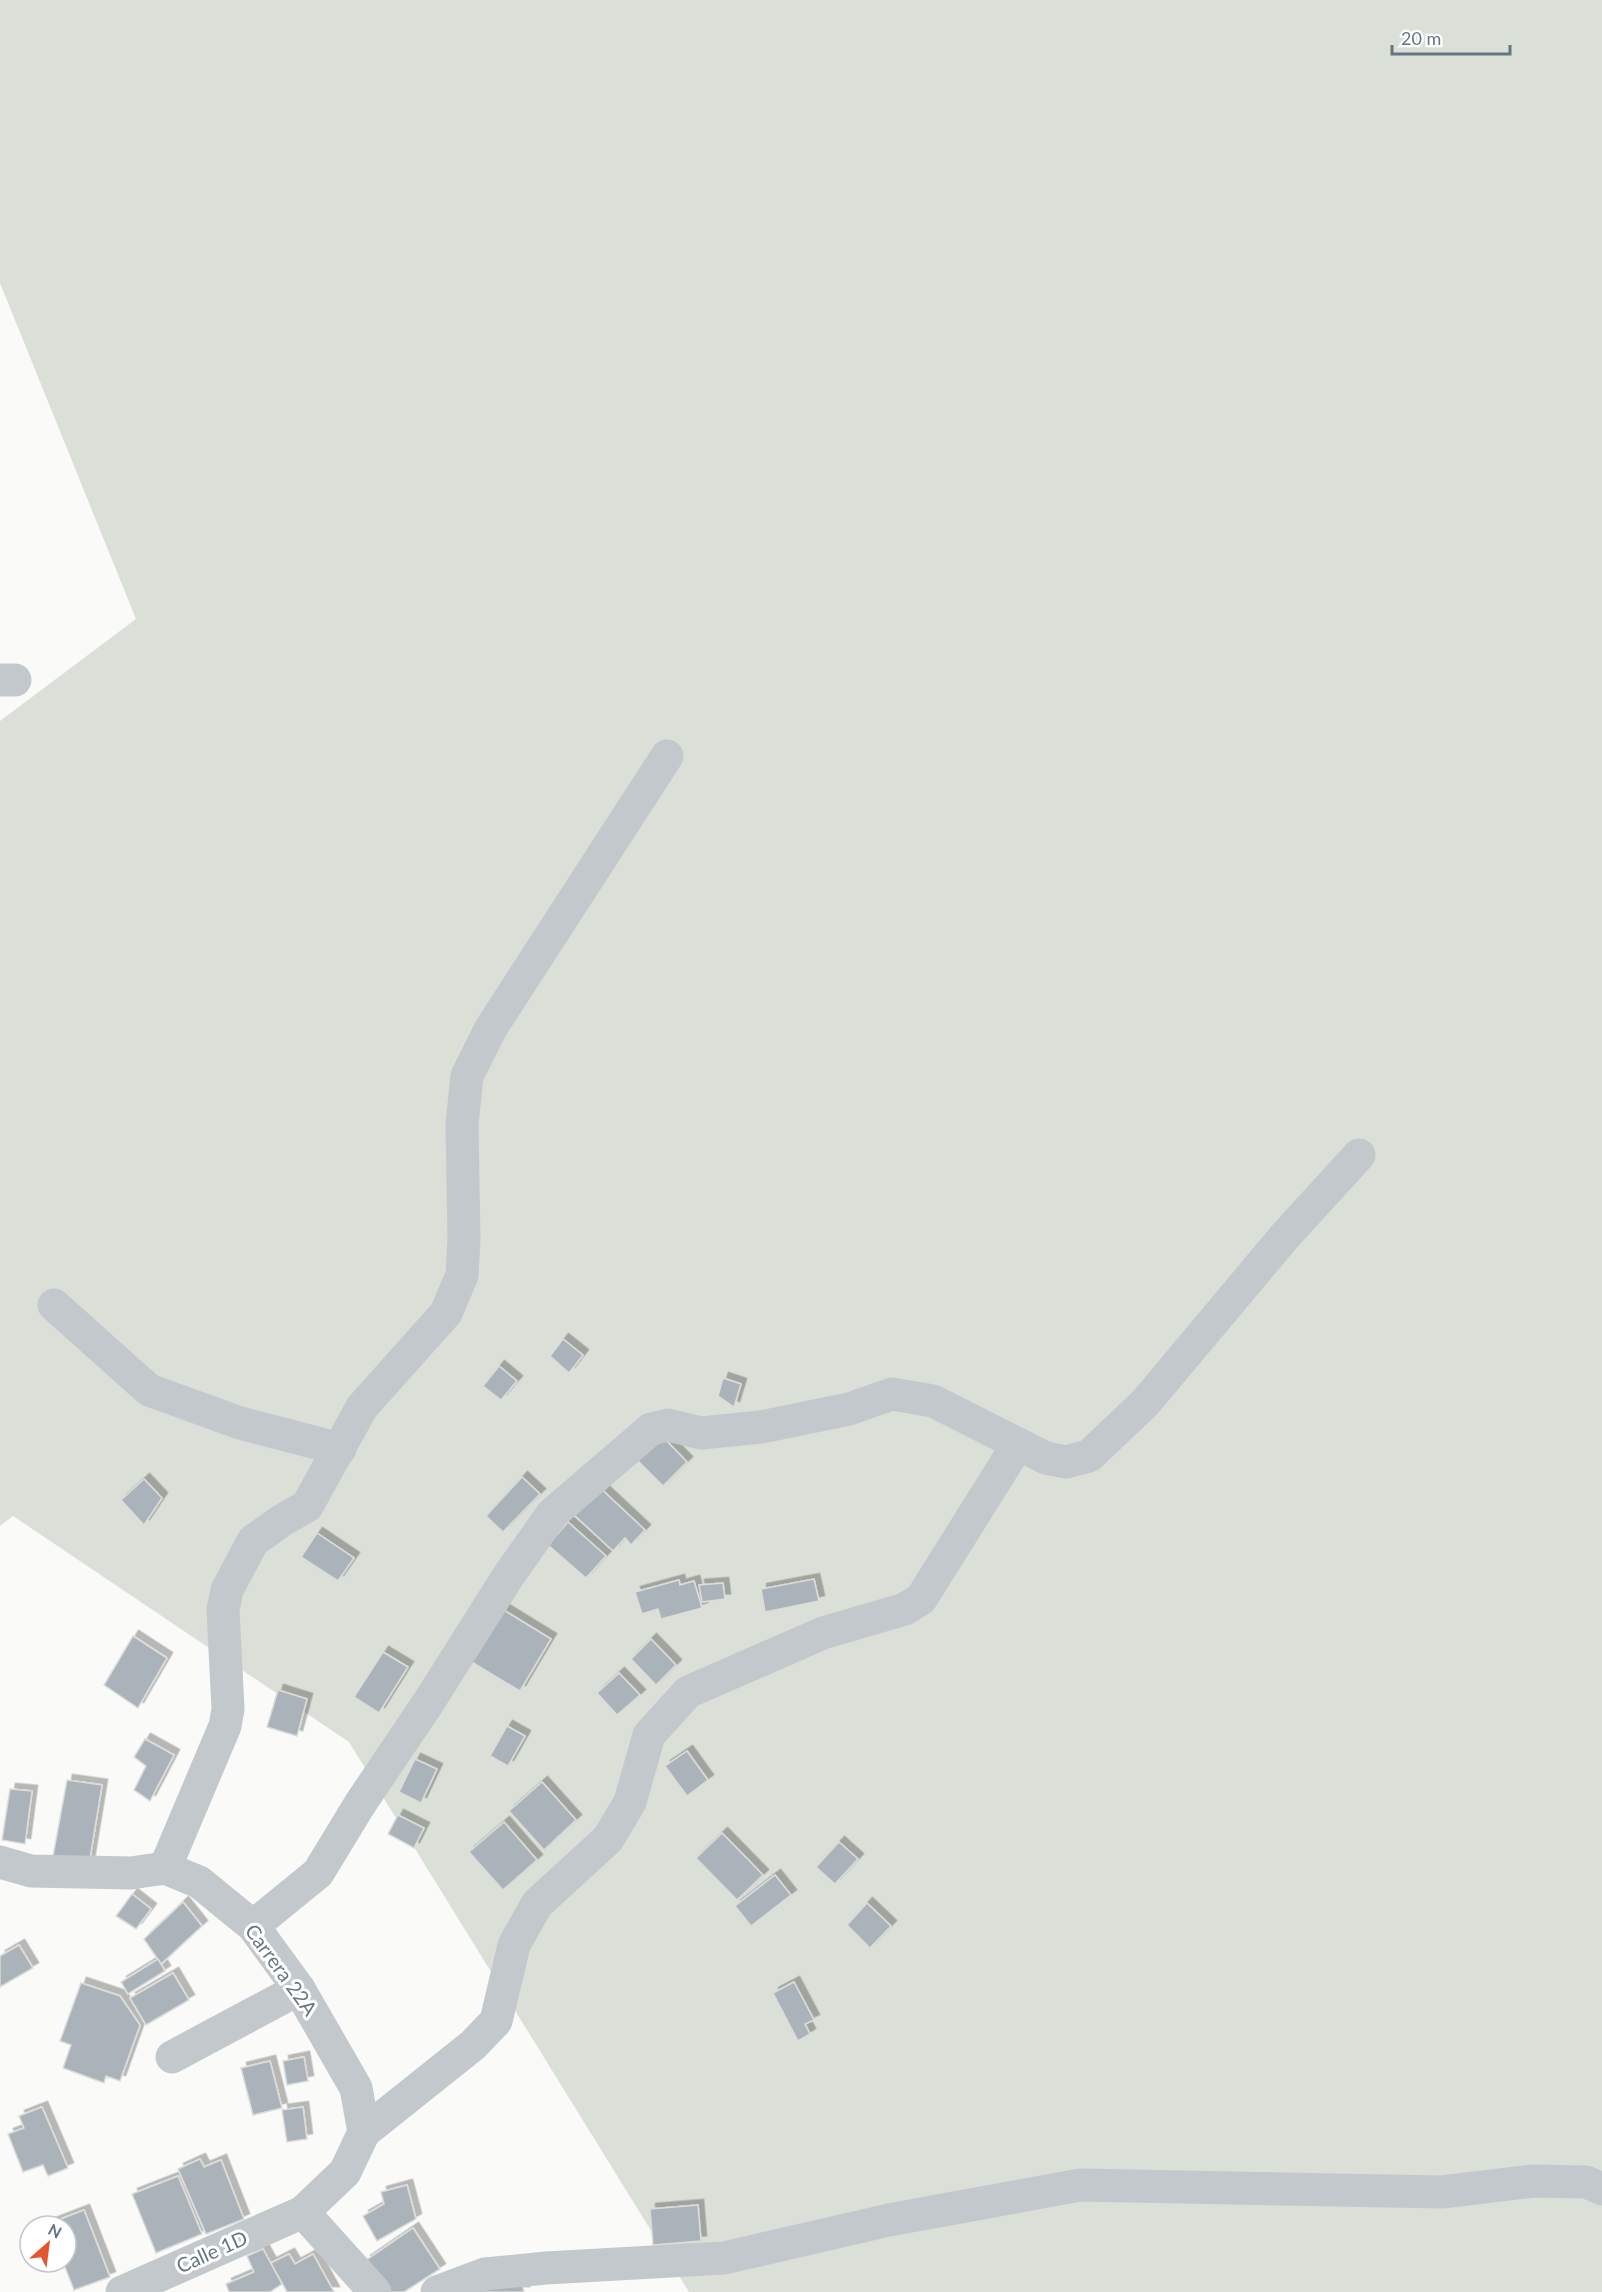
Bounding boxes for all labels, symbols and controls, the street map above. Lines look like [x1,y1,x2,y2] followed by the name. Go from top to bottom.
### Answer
[1392,18,1510,56] scale bar
[1401,27,1441,49] text: 20 m
[241,1919,323,2020] street label: Carrera 22A
[18,2214,78,2274] north arrow
[45,2219,65,2242] text: N
[172,2225,251,2277] street label: Calle 1D

